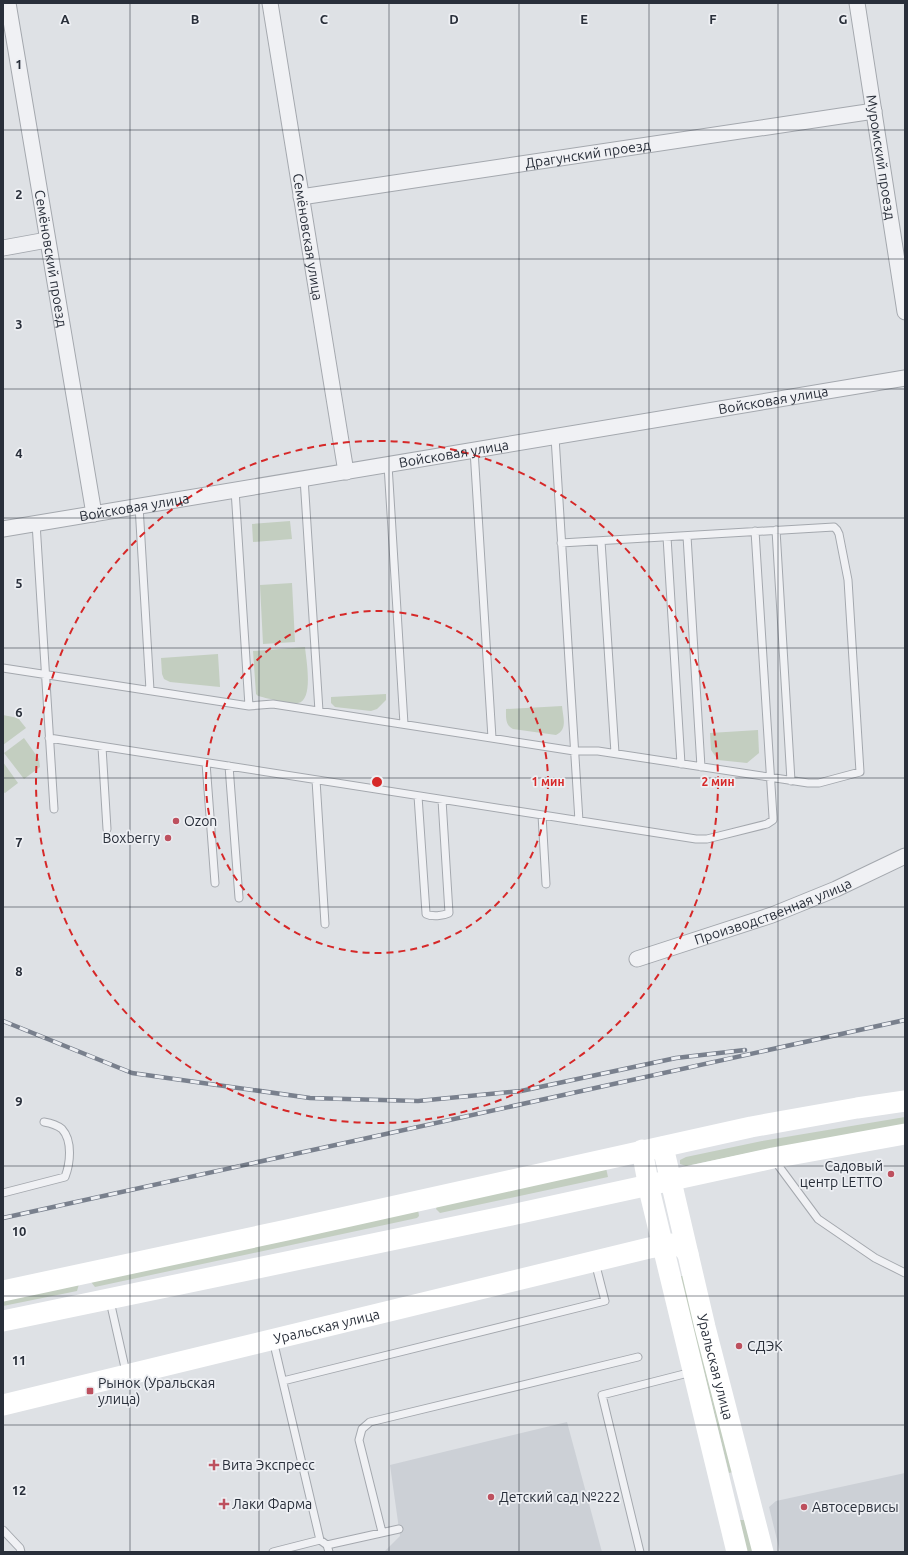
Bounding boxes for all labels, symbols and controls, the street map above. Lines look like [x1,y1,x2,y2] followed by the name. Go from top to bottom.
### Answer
[60,12,70,26] text: A
[191,12,200,26] text: B
[320,12,329,26] text: C
[449,12,459,26] text: D
[580,12,588,26] text: E
[709,12,717,26] text: F
[839,12,848,26] text: G
[15,57,23,71] text: 1
[863,94,899,221] street label: Муромский проезд
[524,137,652,171] street label: Драгунский проезд
[290,172,326,302] street label: Семёновская улица
[15,187,23,201] text: 2
[32,189,70,328] street label: Семёновский проезд
[15,317,23,331] text: 3
[717,383,829,417] street label: Войсковая улица
[398,436,510,471] street label: Войсковая улица
[15,446,23,460] text: 4
[78,490,190,524] street label: Войсковая улица
[15,576,23,590] text: 5
[15,705,23,719] text: 6
[370,775,384,789] centre of rings
[531,775,565,788] text: 1 мин
[701,775,735,788] text: 2 мин
[184,813,217,829] place label: Ozon
[171,816,181,826] marker: Ozon
[102,830,160,846] place label: Boxberry
[163,833,173,843] marker: Boxberry
[15,835,23,849] text: 7
[692,875,854,948] street label: Производственная улица
[15,964,23,978] text: 8
[15,1094,23,1108] text: 9
[800,1158,883,1190] place label: Садовый центр LETTO
[886,1169,896,1179] marker: Садовый центр LETTO
[12,1224,26,1238] text: 10
[272,1306,381,1347] street label: Уральская улица
[694,1312,737,1421] street label: Уральская улица
[747,1338,783,1354] place label: СДЭК
[734,1341,744,1351] marker: СДЭК
[12,1353,26,1367] text: 11
[98,1375,215,1407] place label: Рынок (Уральская улица)
[85,1386,95,1396] marker: Рынок (Уральская улица)
[222,1457,315,1473] place label: Вита Экспресс
[209,1460,219,1470] marker: Вита Экспресс
[12,1483,26,1497] text: 12
[499,1489,620,1505] place label: Детский сад №222
[486,1492,496,1502] marker: Детский сад №222
[232,1496,312,1512] place label: Лаки Фарма
[219,1499,229,1509] marker: Лаки Фарма
[812,1499,899,1515] place label: Автосервисы
[799,1502,809,1512] marker: Автосервисы

